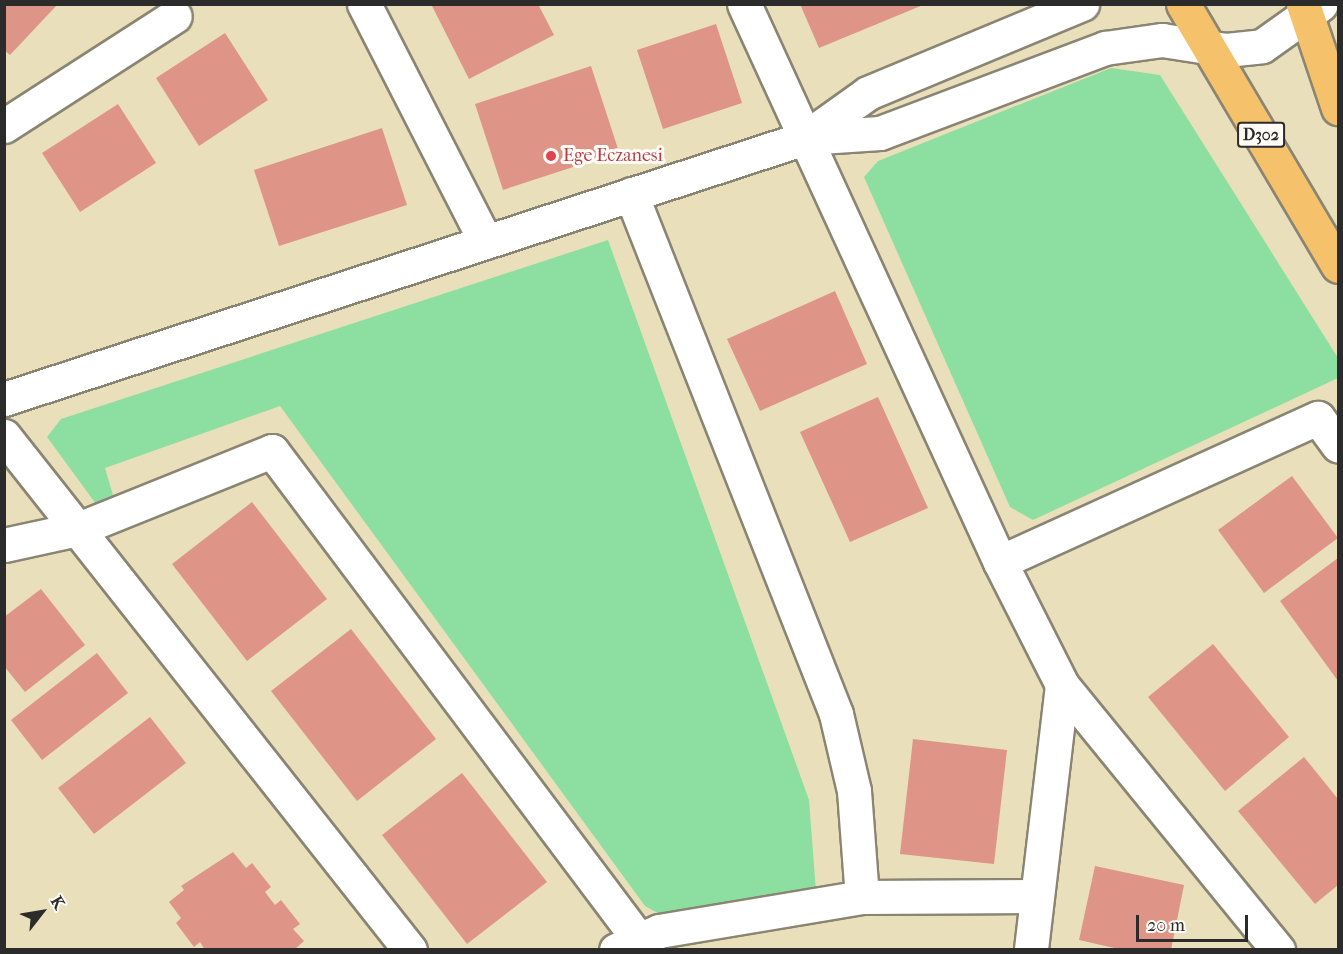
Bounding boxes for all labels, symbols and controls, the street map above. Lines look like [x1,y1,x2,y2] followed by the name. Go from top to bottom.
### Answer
[1237,122,1285,148] road number: D302
[563,145,663,167] place label: Ege Eczanesi
[544,149,558,163] marker: Ege Eczanesi
[12,882,72,942] north arrow
[47,893,69,912] text: K
[1139,903,1252,941] scale bar
[1147,915,1185,936] text: 20 m

